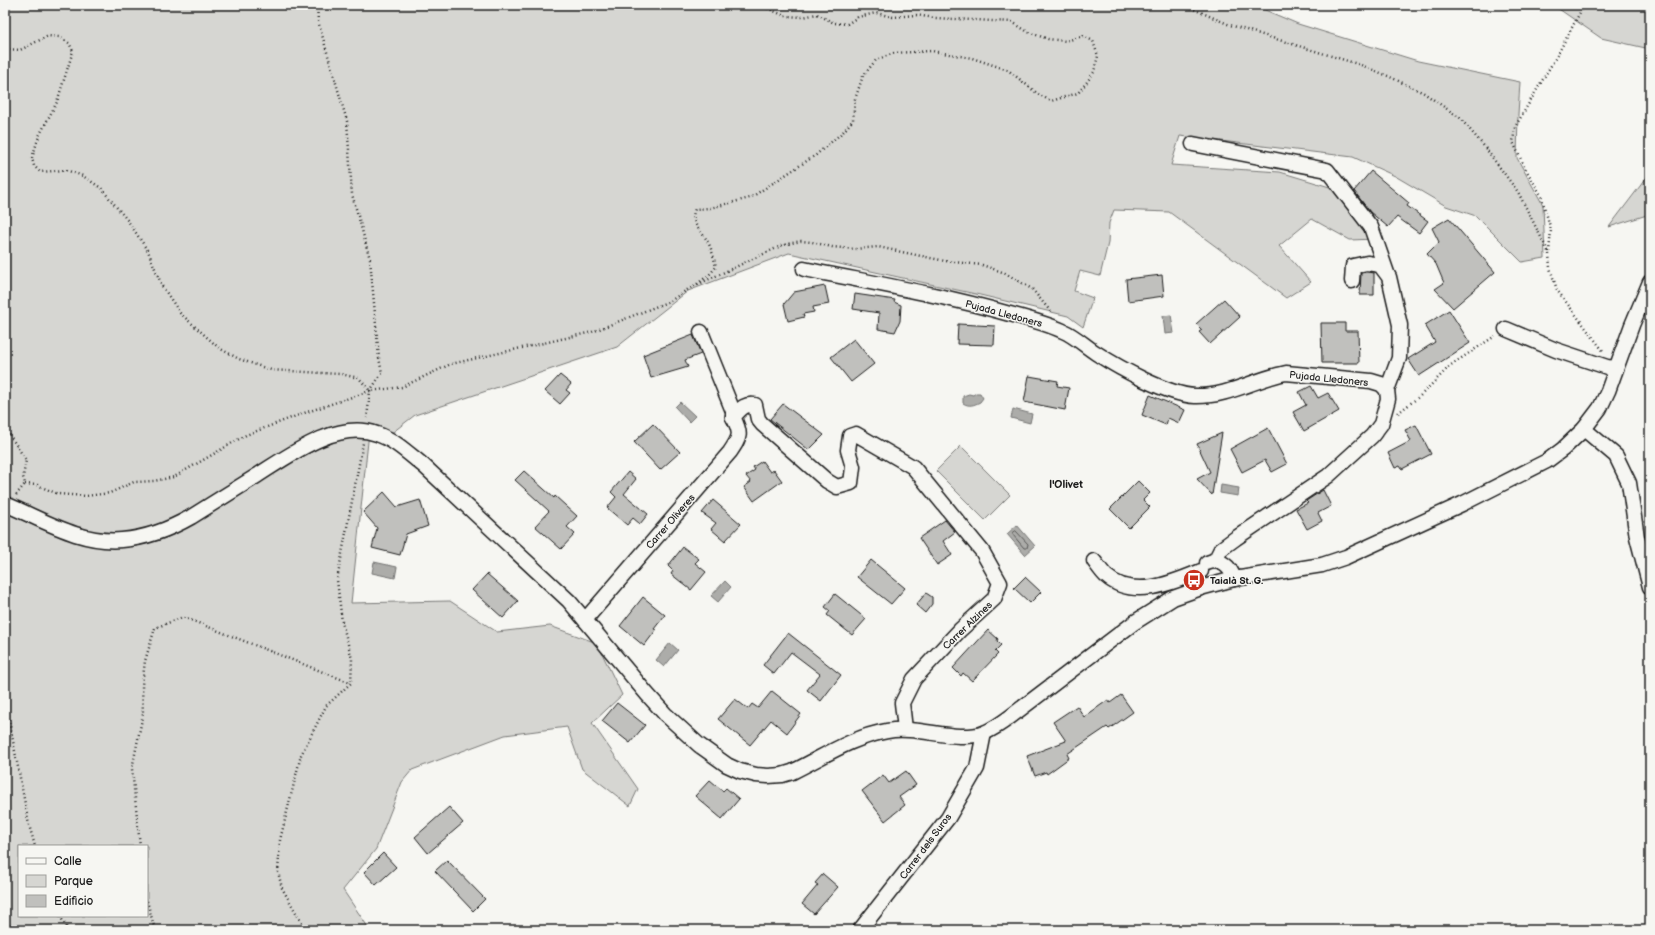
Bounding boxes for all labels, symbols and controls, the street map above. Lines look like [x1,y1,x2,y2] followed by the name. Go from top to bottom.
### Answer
[964,298,1044,330] street label: Pujada Lledoners
[1289,369,1369,389] street label: Pujada Lledoners
[1049,478,1083,491] district label: l'Olivet
[644,492,698,552] street label: Carrer Oliveres
[1181,567,1207,593] bus stop icon: Taialà St. G.
[1210,575,1263,587] place label: Taialà St. G.
[941,599,995,652] street label: Carrer Alzines
[897,811,954,882] street label: Carrer dels Suros
[18,845,148,917] legend
[54,854,82,869] text: Calle
[54,874,93,889] text: Parque
[54,894,94,909] text: Edificio

